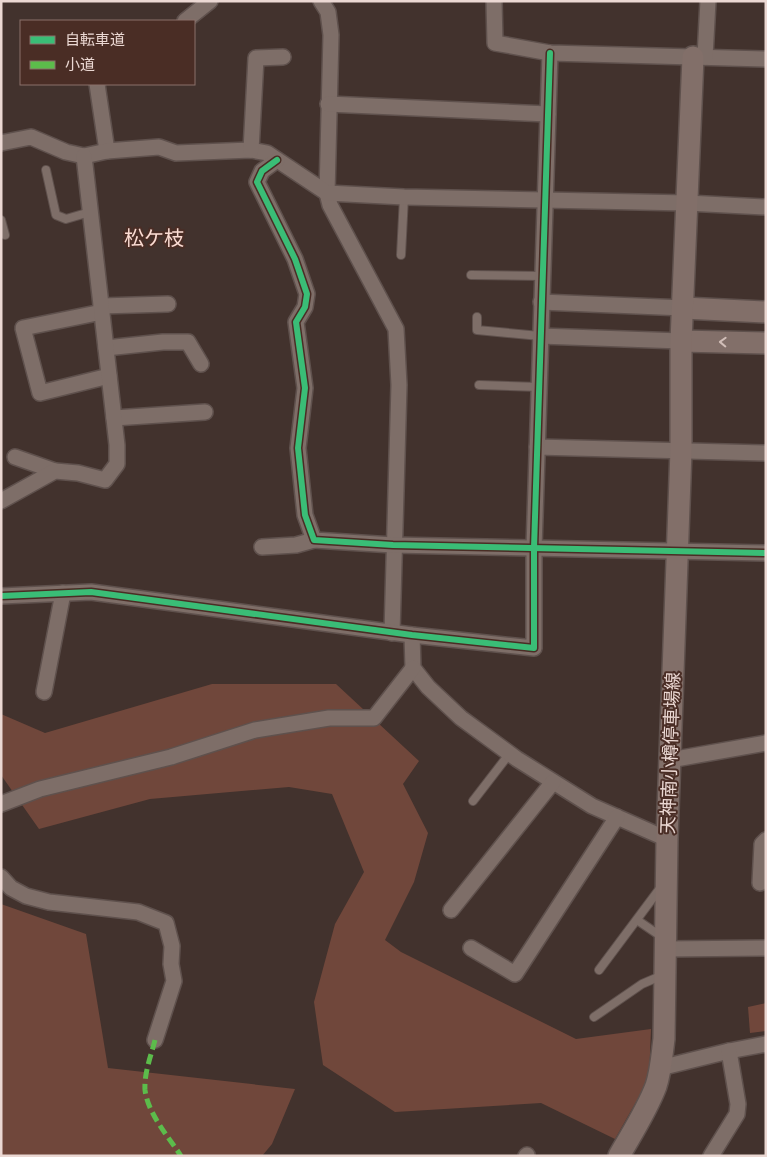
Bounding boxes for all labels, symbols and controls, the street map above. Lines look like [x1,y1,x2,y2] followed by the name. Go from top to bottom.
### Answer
[20,20,195,85] legend
[65,31,125,49] text: 自転車道
[65,56,95,74] text: 小道
[124,226,184,250] district label: 松ケ枝
[719,337,727,347] one-way arrow
[657,672,683,834] street label: 天神南小樽停車場線

